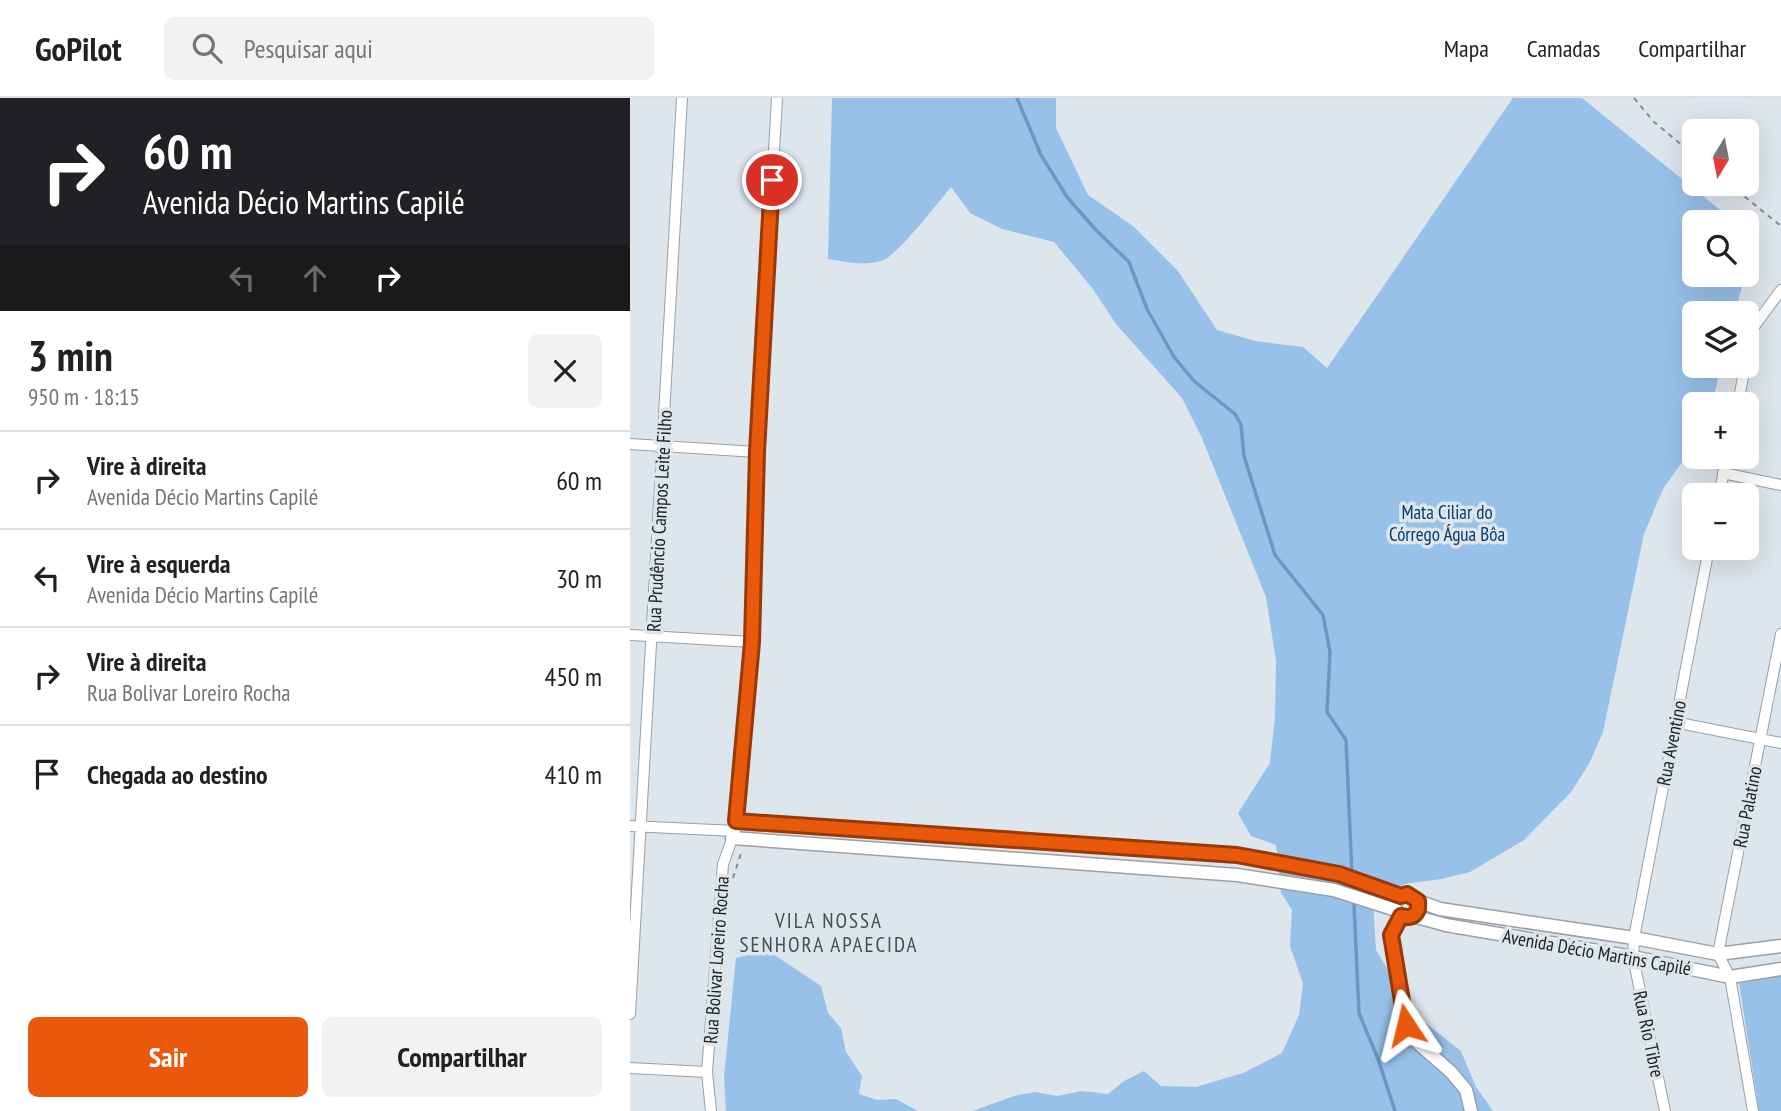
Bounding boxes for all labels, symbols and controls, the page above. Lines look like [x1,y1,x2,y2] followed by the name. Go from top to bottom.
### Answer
[164,17,654,80] search box
[35,27,122,70] text: GoPilot
[188,29,226,67] icon: search
[244,32,373,65] text: Pesquisar aqui
[1444,33,1489,64] text: Mapa
[1527,33,1600,64] text: Camadas
[1638,33,1746,64] text: Compartilhar
[143,119,232,183] text: 60 m
[1682,119,1759,196] north arrow
[1682,119,1759,560] map controls
[28,126,119,217] icon: right
[742,150,802,210] pin
[753,161,791,199] icon: arrive
[143,181,465,223] text: Avenida Décio Martins Capilé
[1682,210,1759,287] button: search
[223,259,261,297] icon: left
[296,259,334,297] icon: ahead
[369,259,407,297] icon: right
[1682,301,1759,378] button: layers
[28,328,113,383] text: 3 min
[528,334,602,408] button: close
[28,382,140,411] text: 950 m · 18:15
[1682,392,1759,469] button: +
[641,409,677,633] street label: Rua Prudêncio Campos Leite Filho
[87,449,206,482] text: Vire à direita
[28,461,66,499] icon: right
[556,464,602,497] text: 60 m
[87,482,318,511] text: Avenida Décio Martins Capilé
[1682,483,1759,560] button: −
[1389,500,1505,546] park label: Mata Ciliar do Córrego Água Bôa
[87,547,230,580] text: Vire à esquerda
[28,559,66,597] icon: left
[556,562,602,595] text: 30 m
[87,580,318,609] text: Avenida Décio Martins Capilé
[87,645,206,678] text: Vire à direita
[28,657,66,695] icon: right
[544,660,602,693] text: 450 m
[87,678,290,707] text: Rua Bolivar Loreiro Rocha
[1651,698,1691,788] street label: Rua Aventino
[28,755,66,793] icon: arrive
[87,758,268,791] text: Chegada ao destino
[544,758,602,791] text: 410 m
[1727,764,1767,850] street label: Rua Palatino
[698,875,734,1045] street label: Rua Bolivar Loreiro Rocha
[739,907,919,958] district label: VILA NOSSA SENHORA APAECIDA
[1501,924,1693,980] street label: Avenida Décio Martins Capilé
[1369,988,1443,1062] position arrow
[1628,989,1670,1080] street label: Rua Rio Tibre
[28,1017,308,1097] button: Sair
[322,1017,602,1097] button: Compartilhar

